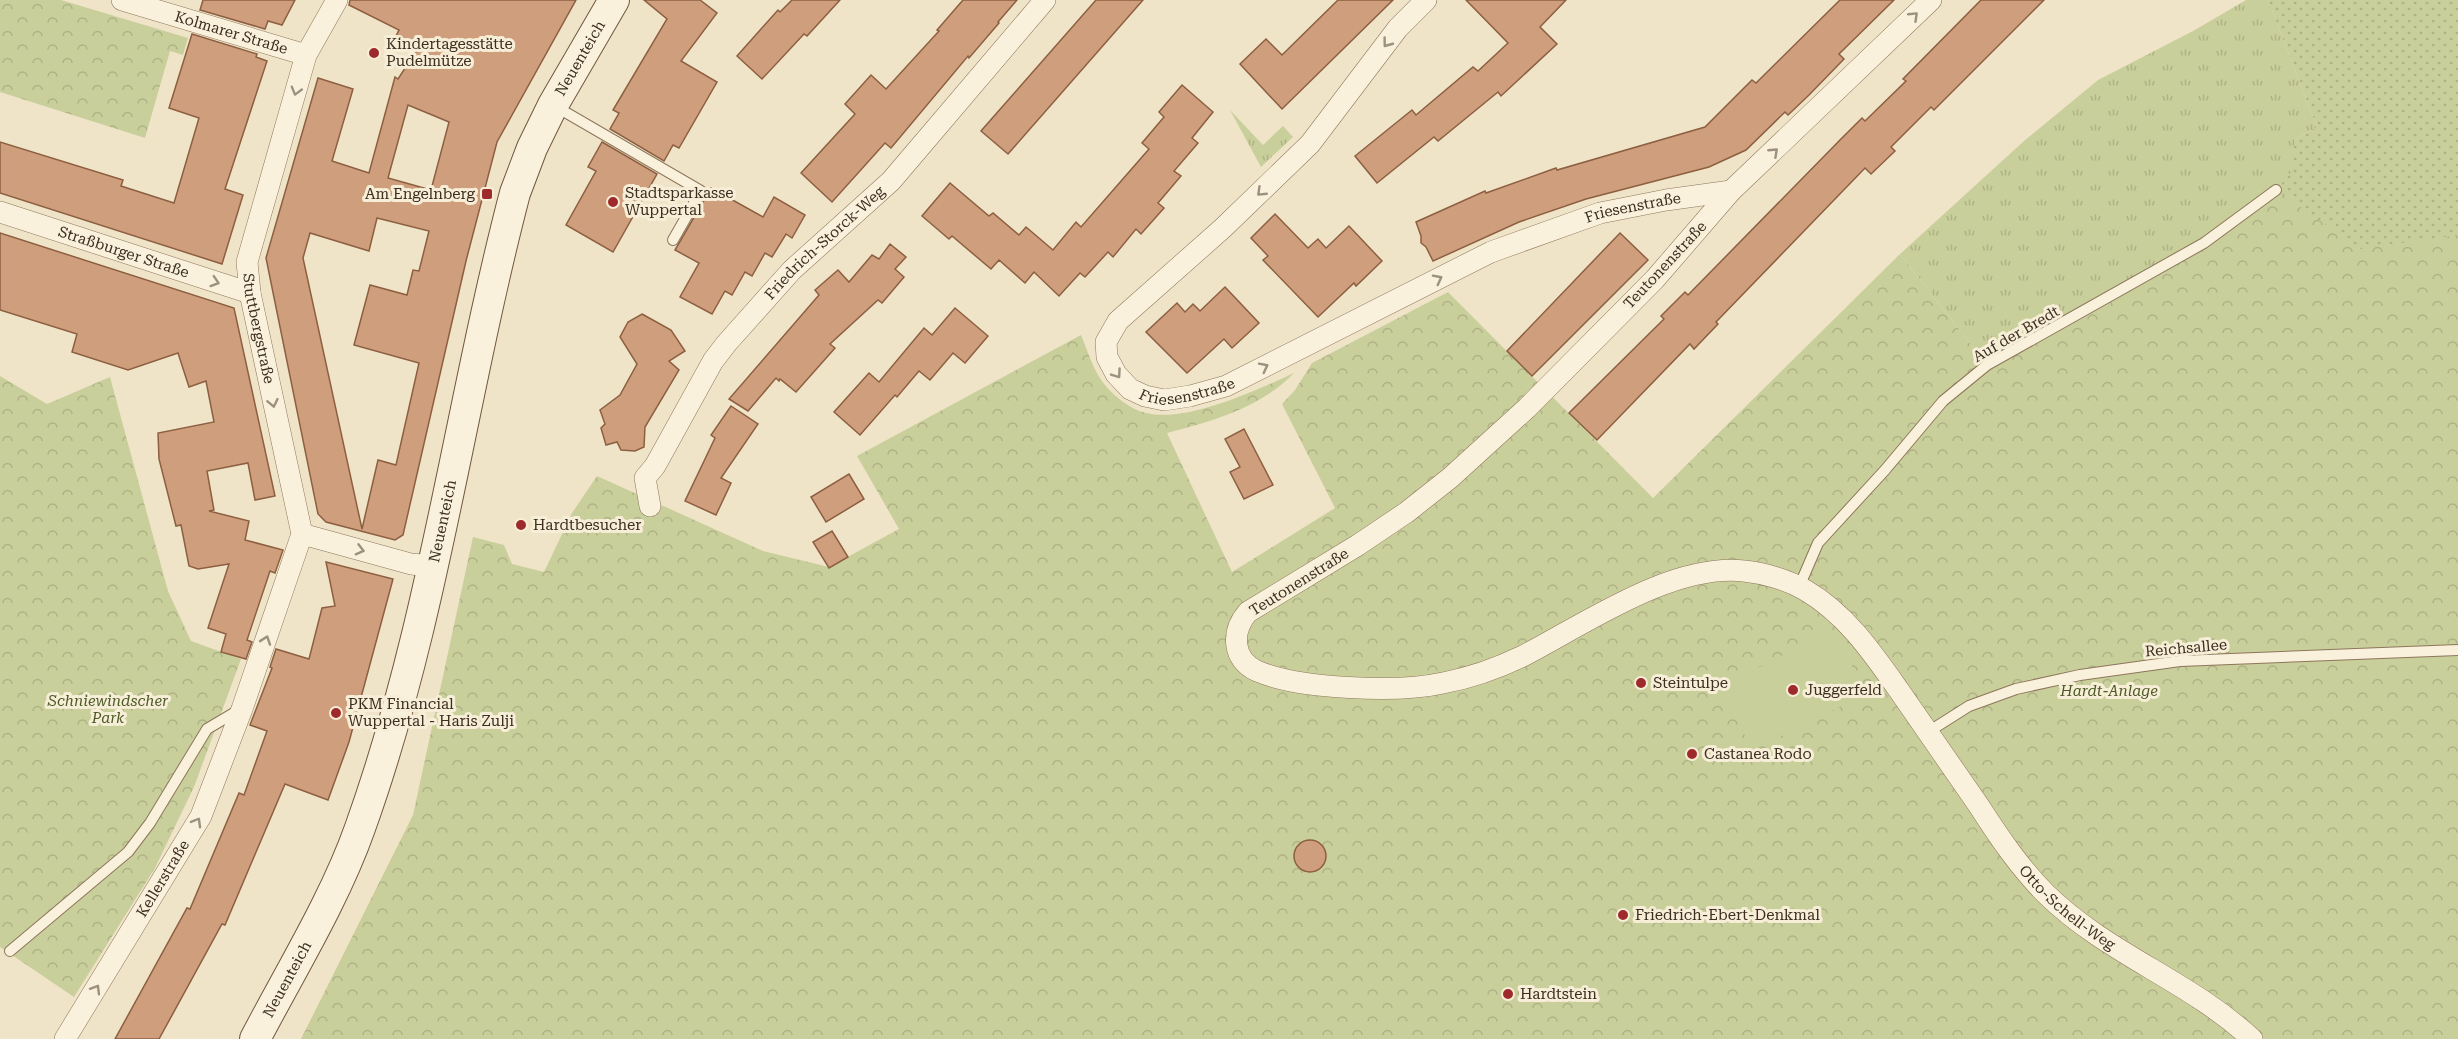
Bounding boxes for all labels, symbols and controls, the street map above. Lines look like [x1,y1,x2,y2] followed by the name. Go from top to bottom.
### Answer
[172,7,290,58] street label: Kolmarer Straße
[1908,12,1918,23] one-way arrow
[551,17,609,99] street label: Neuenteich
[386,35,513,70] place label: Kindertagesstätte Pudelmütze
[1383,36,1394,47] one-way arrow
[367,46,381,60] marker: Kindertagesstätte Pudelmütze
[291,85,303,96] one-way arrow
[1768,148,1778,159] one-way arrow
[761,182,889,303] street label: Friedrich-Storck-Weg
[625,184,733,219] place label: Stadtsparkasse Wuppertal
[1258,184,1269,195] one-way arrow
[365,185,475,203] place label: Am Engelnberg
[480,187,494,201] marker: Am Engelnberg
[1582,189,1682,227] street label: Friesenstraße
[606,195,620,209] marker: Stadtsparkasse Wuppertal
[1620,217,1710,313] street label: Teutonenstraße
[56,222,191,282] street label: Straßburger Straße
[239,272,278,386] street label: Stuttbergstraße
[1432,274,1443,286] one-way arrow
[209,275,220,287] one-way arrow
[1970,302,2063,366] street label: Auf der Bredt
[1258,362,1269,374] one-way arrow
[1110,367,1121,378] one-way arrow
[1136,374,1238,409] street label: Friesenstraße
[266,397,279,407] one-way arrow
[425,478,460,564] street label: Neuenteich
[533,516,642,534] place label: Hardtbesucher
[514,518,528,532] marker: Hardtbesucher
[354,543,365,555] one-way arrow
[1246,544,1352,620] street label: Teutonenstraße
[258,635,271,646] one-way arrow
[2144,635,2228,661] street label: Reichsallee
[1653,674,1728,692] place label: Steintulpe
[1634,676,1648,690] marker: Steintulpe
[1805,681,1882,699] place label: Juggerfeld
[2059,682,2158,700] park label: Hardt-Anlage
[1786,683,1800,697] marker: Juggerfeld
[47,692,169,727] park label: Schniewindscher Park
[348,695,514,730] place label: PKM Financial Wuppertal - Haris Zulji
[329,706,343,720] marker: PKM Financial Wuppertal - Haris Zulji
[1704,745,1812,763] place label: Castanea Rodo
[1685,747,1699,761] marker: Castanea Rodo
[189,818,201,828] one-way arrow
[133,837,193,920] street label: Kellerstraße
[2015,862,2119,954] street label: Otto-Schell-Weg
[1635,906,1820,924] place label: Friedrich-Ebert-Denkmal
[1616,908,1630,922] marker: Friedrich-Ebert-Denkmal
[259,938,315,1021] street label: Neuenteich
[88,985,100,995] one-way arrow
[1520,985,1597,1003] place label: Hardtstein
[1501,987,1515,1001] marker: Hardtstein

